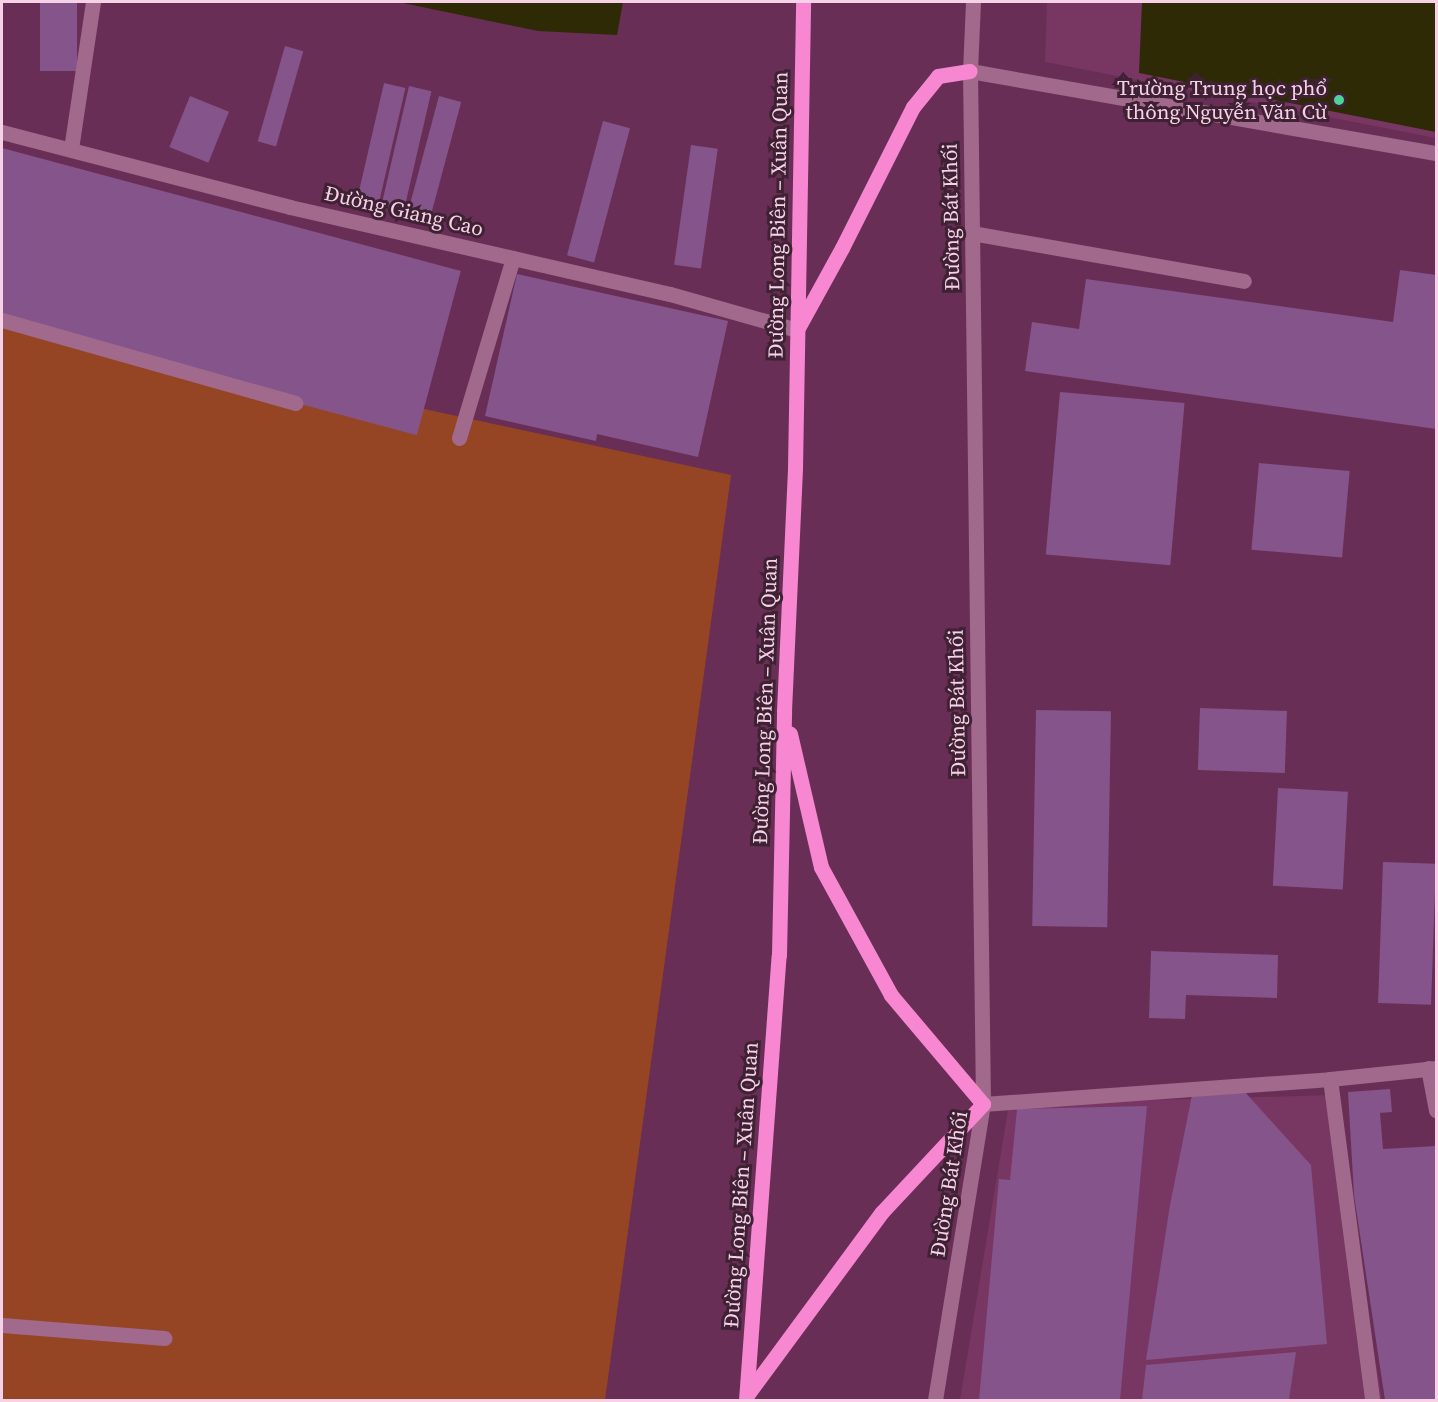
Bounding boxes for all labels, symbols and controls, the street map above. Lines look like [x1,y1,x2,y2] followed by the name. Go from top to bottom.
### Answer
[763,71,793,359] street label: Đường Long Biên – Xuân Quan
[1117,75,1327,125] place label: Trường Trung học phổ thông Nguyễn Văn Cừ
[1332,93,1346,107] marker: Trường Trung học phổ thông Nguyễn Văn Cừ
[937,143,965,291] street label: Đường Bát Khối
[322,180,486,242] street label: Đường Giang Cao
[747,557,783,845] street label: Đường Long Biên – Xuân Quan
[943,629,971,777] street label: Đường Bát Khối
[718,1041,764,1329] street label: Đường Long Biên – Xuân Quan
[925,1109,973,1259] street label: Đường Bát Khối

